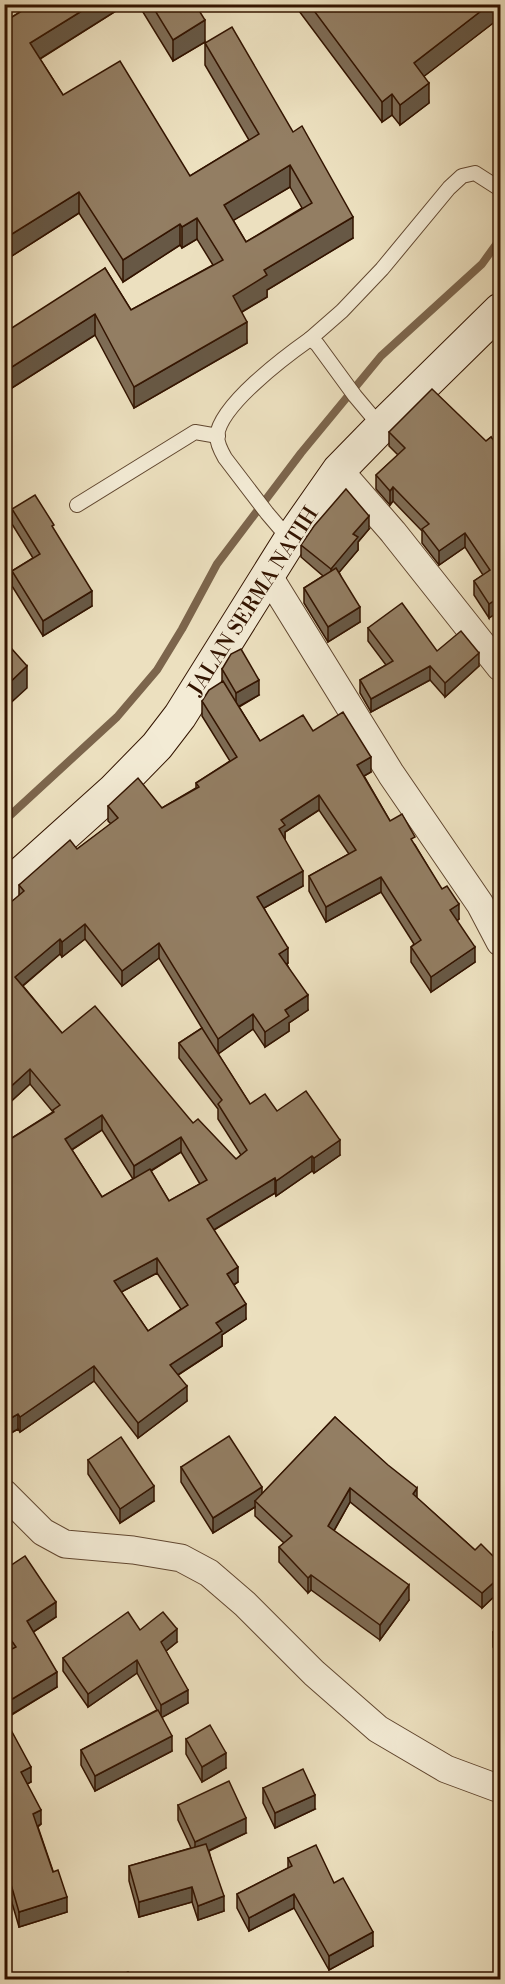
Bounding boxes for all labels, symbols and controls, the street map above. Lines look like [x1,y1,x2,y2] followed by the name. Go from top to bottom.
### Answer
[183,502,325,702] street label: JALAN SERMA NATIH

